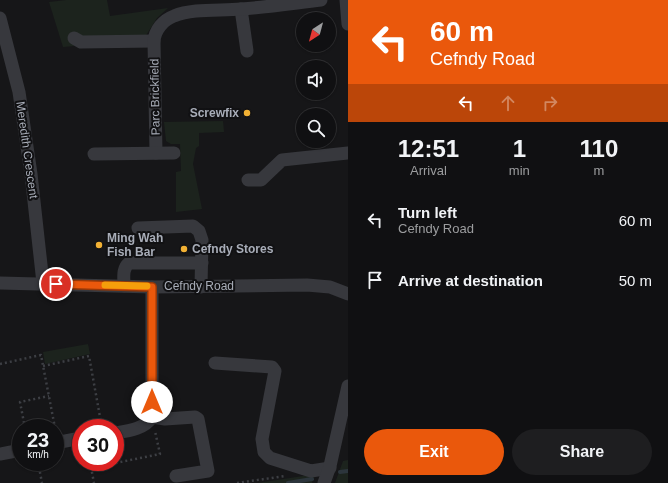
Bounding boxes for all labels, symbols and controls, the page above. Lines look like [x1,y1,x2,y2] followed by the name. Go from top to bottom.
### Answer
[296,12,336,52] north arrow
[296,12,336,148] map controls
[364,16,416,68] icon: left
[430,16,494,47] text: 60 m
[430,49,535,69] text: Cefndy Road
[147,59,163,135] street label: Parc Brickfield
[296,60,336,100] button: sound
[455,92,477,114] icon: left
[497,92,519,114] icon: ahead
[539,92,561,114] icon: right
[13,100,41,200] street label: Meredith Crescent
[190,106,239,120] place label: Screwfix
[242,108,252,118] marker: Screwfix
[296,108,336,148] button: search
[398,135,459,162] text: 12:51
[513,135,526,162] text: 1
[580,135,618,162] text: 110
[410,163,447,178] text: Arrival
[509,163,530,178] text: min
[593,163,604,178] text: m
[398,204,457,221] text: Turn left
[364,209,386,231] icon: left
[619,212,652,229] text: 60 m
[398,221,474,236] text: Cefndy Road
[107,231,163,259] place label: Ming Wah Fish Bar
[94,240,104,250] marker: Ming Wah Fish Bar
[192,242,274,256] place label: Cefndy Stores
[179,244,189,254] marker: Cefndy Stores
[39,267,73,301] pin
[364,269,386,291] icon: arrive
[398,272,543,289] text: Arrive at destination
[619,272,652,289] text: 50 m
[45,273,67,295] icon: arrive
[164,279,234,293] street label: Cefndy Road
[131,381,173,423] position arrow
[72,419,124,471] speed limit sign: 30
[27,429,49,451] text: 23
[364,429,504,475] button: Exit
[512,429,652,475] button: Share
[27,449,49,460] text: km/h

